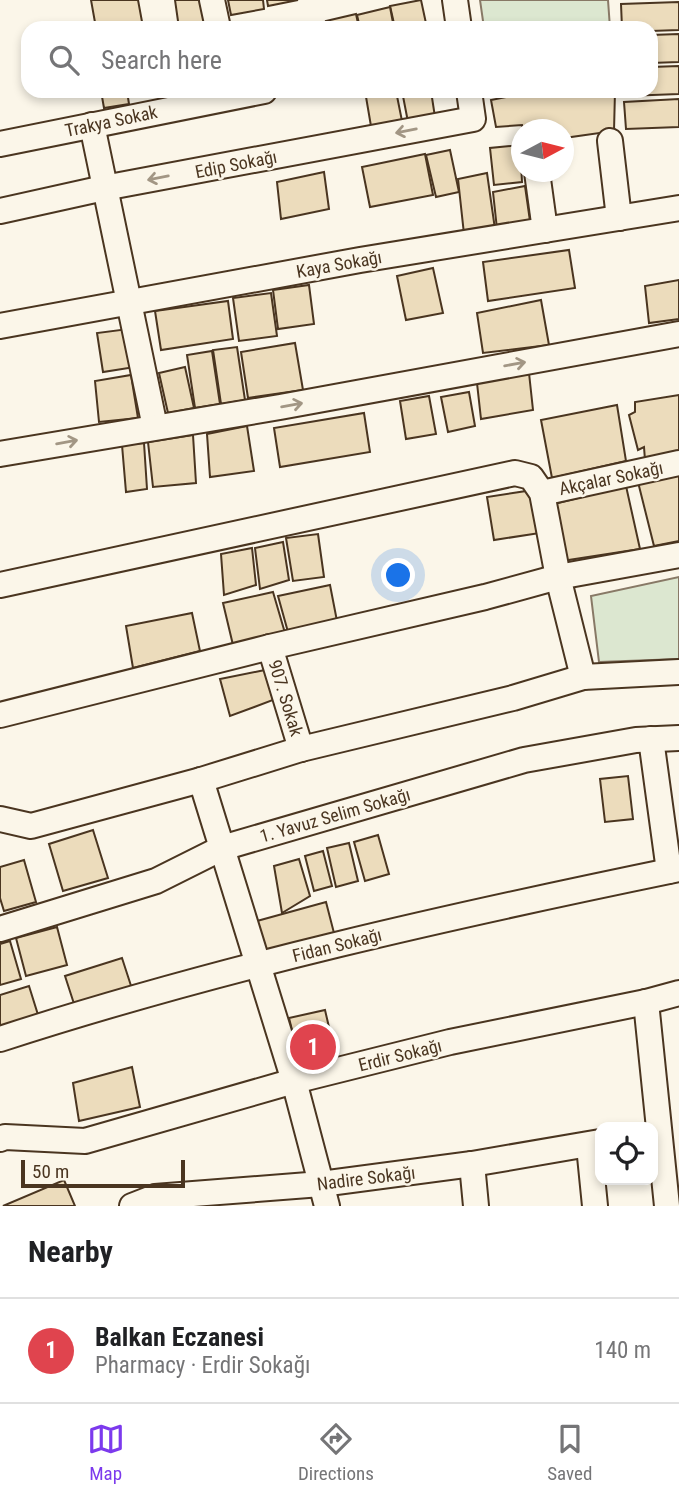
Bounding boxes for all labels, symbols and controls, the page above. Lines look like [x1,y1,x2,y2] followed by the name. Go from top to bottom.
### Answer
[21,21,658,98] search box
[45,41,83,79] icon: search
[101,45,222,75] text: Search here
[63,101,159,141] street label: Trakya Sokak
[511,119,574,182] north arrow
[395,125,418,139] one-way arrow
[193,146,279,182] street label: Edip Sokağı
[147,172,170,185] one-way arrow
[295,246,383,282] street label: Kaya Sokağı
[503,356,526,370] one-way arrow
[280,397,303,411] one-way arrow
[55,435,78,448] one-way arrow
[557,457,665,499] street label: Akçalar Sokağı
[381,558,415,592] your location
[264,657,308,739] street label: 907. Sokak
[257,783,413,847] street label: 1. Yavuz Selim Sokağı
[290,924,384,966] street label: Fidan Sokağı
[290,1021,336,1073] pin: 1
[356,1035,444,1075] street label: Erdir Sokağı
[595,1122,658,1185] map controls
[595,1122,658,1185] button: locate
[21,1157,186,1189] scale bar
[32,1160,69,1183] text: 50 m
[316,1162,416,1194] street label: Nadire Sokağı
[28,1234,113,1269] text: Nearby
[95,1322,264,1352] text: Balkan Eczanesi
[45,1337,57,1364] text: 1
[594,1337,651,1364] text: 140 m
[95,1352,310,1379] text: Pharmacy · Erdir Sokağı
[87,1420,125,1485] tab: Map
[298,1420,374,1485] tab: Directions
[547,1420,592,1485] tab: Saved

